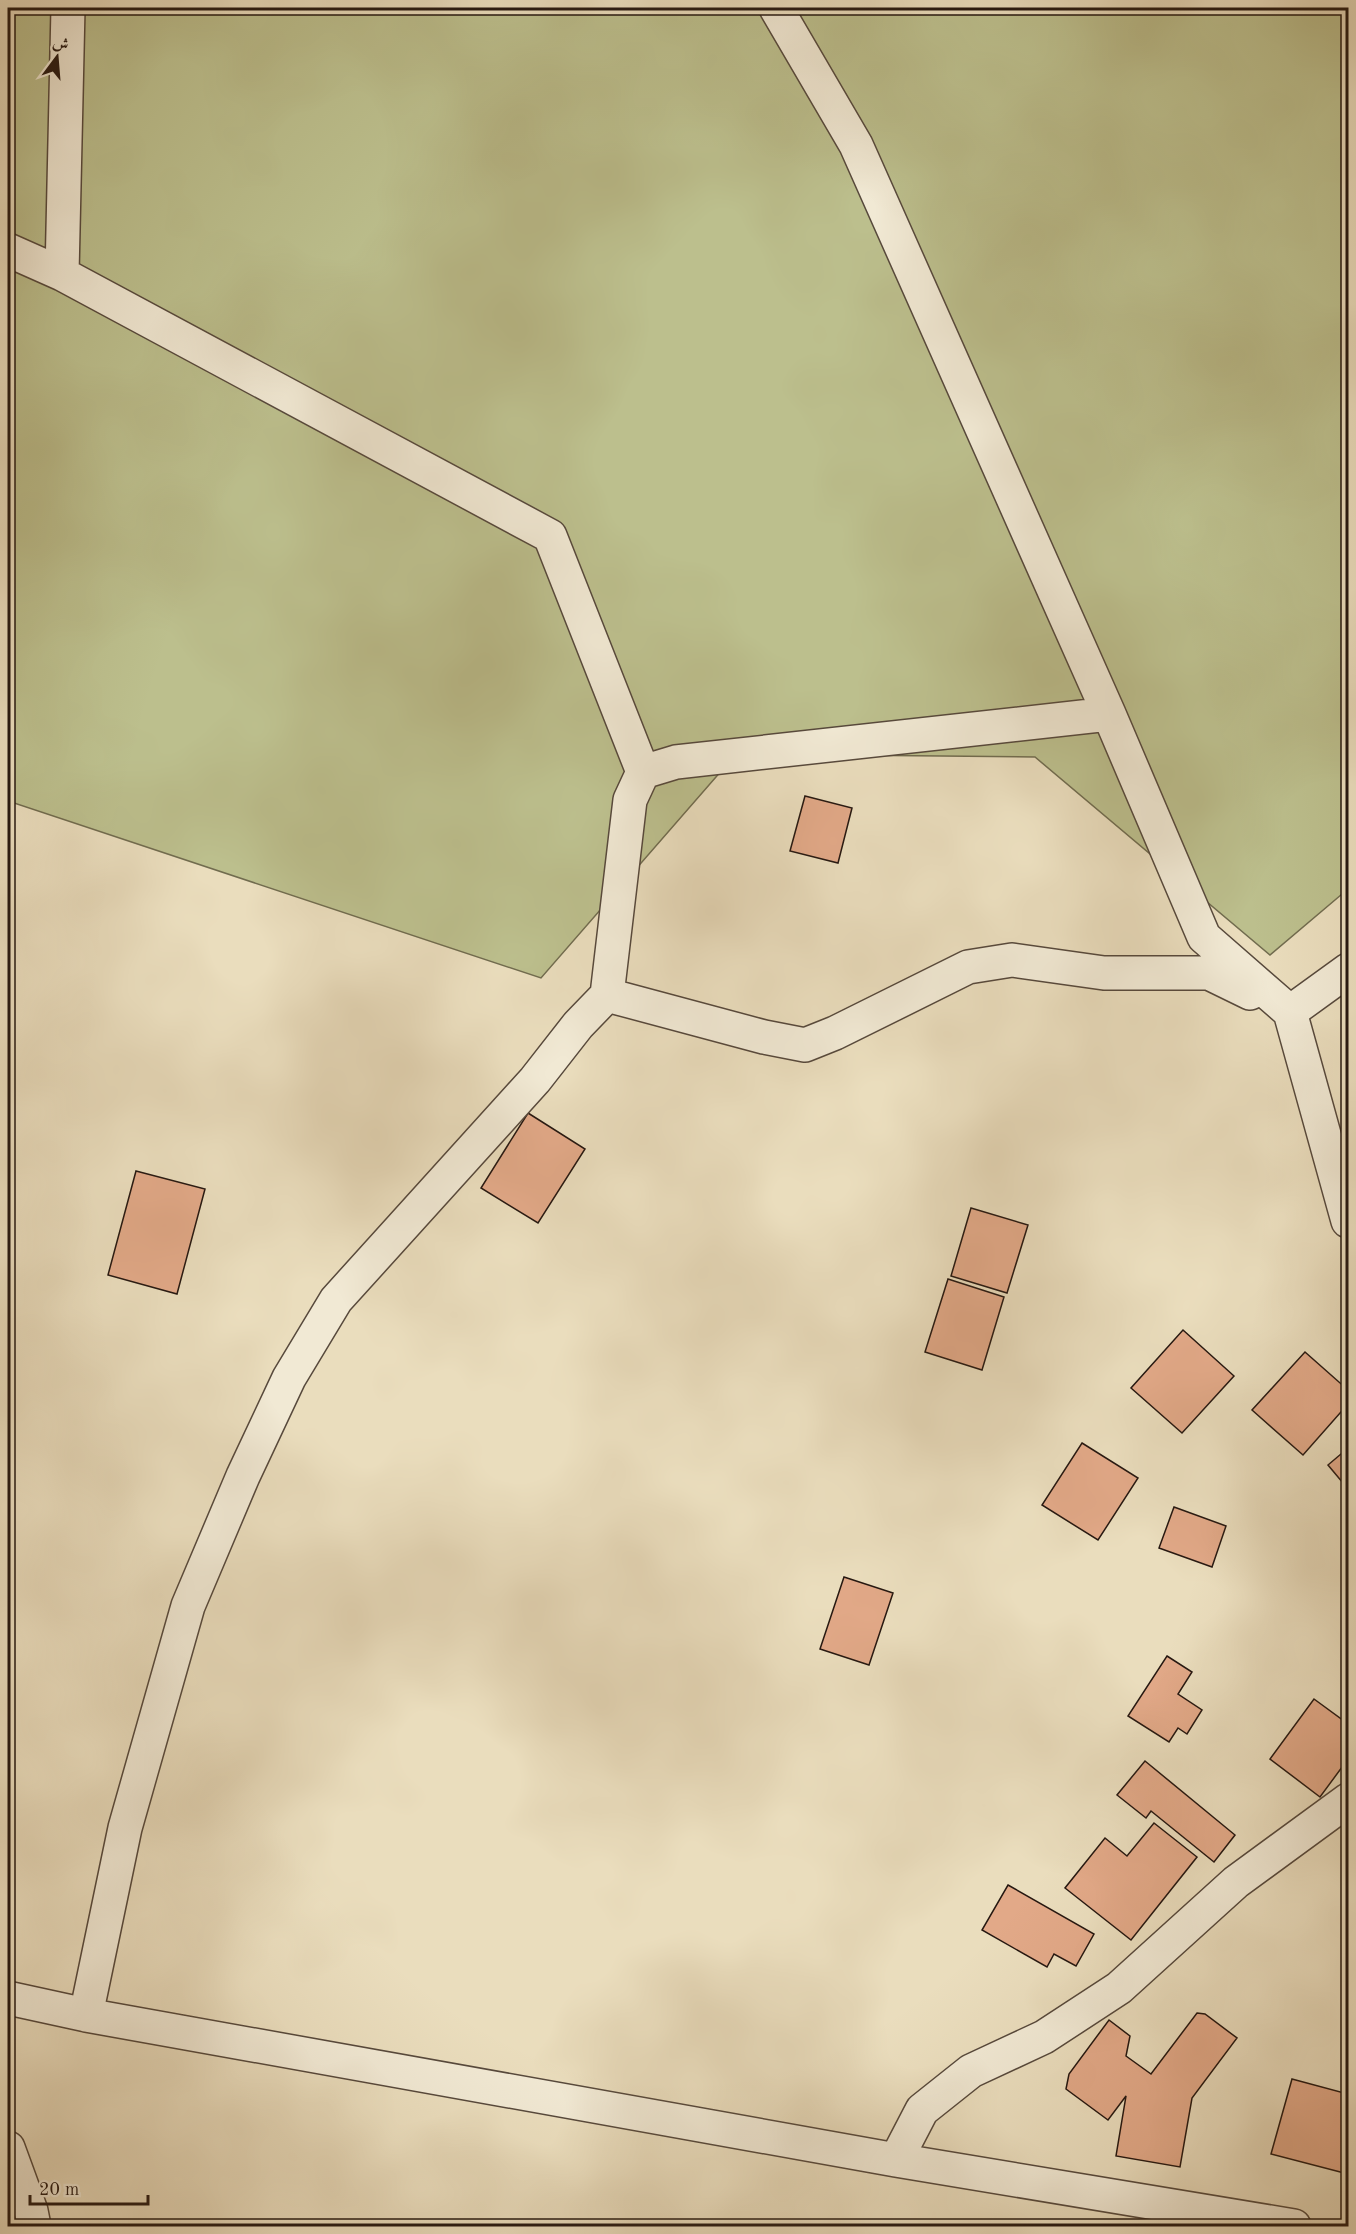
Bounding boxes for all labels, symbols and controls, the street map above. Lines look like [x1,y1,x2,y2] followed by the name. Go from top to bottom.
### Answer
[27,27,87,87] north arrow
[51,35,70,54] text: ش
[30,2168,148,2206] scale bar
[39,2181,79,2199] text: 20 m

